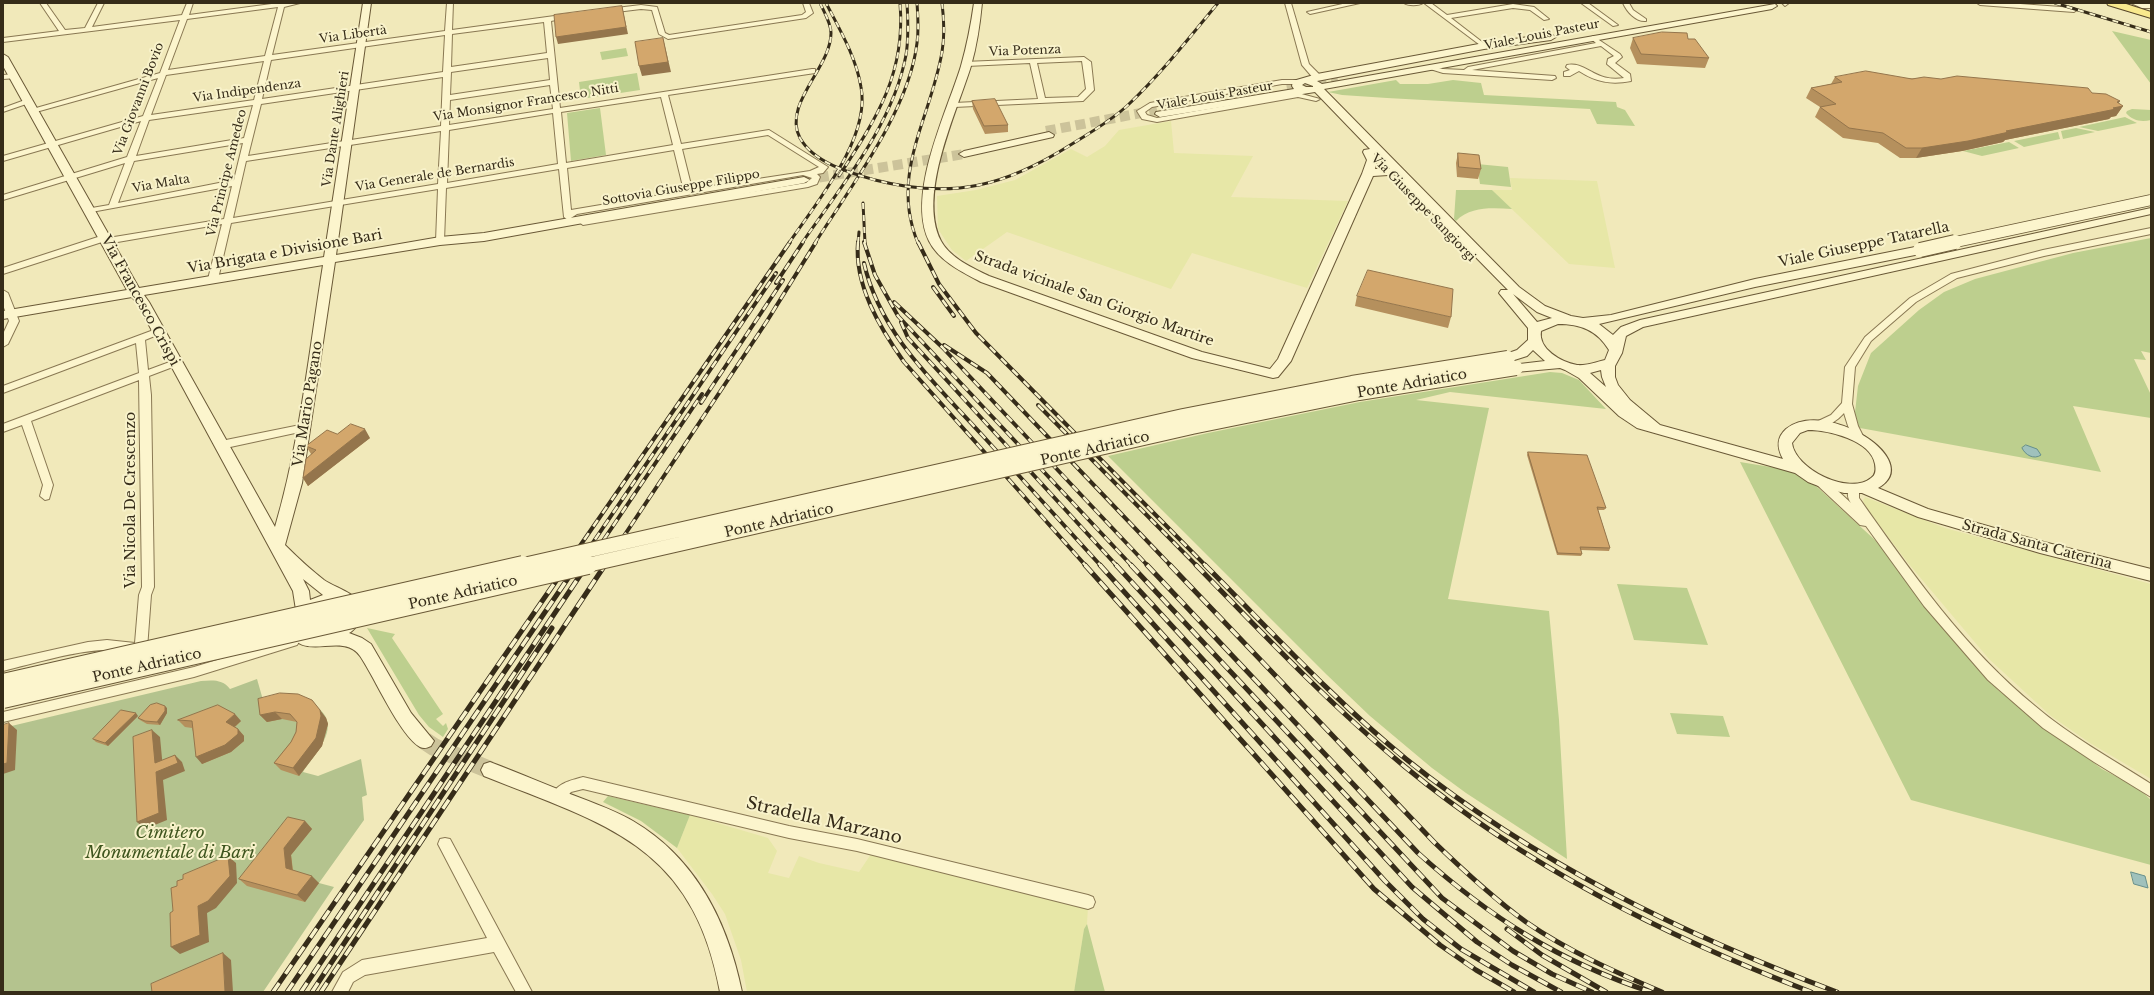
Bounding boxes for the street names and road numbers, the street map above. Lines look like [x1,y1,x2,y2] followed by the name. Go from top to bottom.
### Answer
[1483,17,1601,53] street label: Viale Louis Pasteur
[318,23,388,47] street label: Via Libertà
[111,41,167,157] street label: Via Giovanni Bovio
[989,43,1061,59] street label: Via Potenza
[320,70,352,188] street label: Via Dante Alighieri
[192,76,302,106] street label: Via Indipendenza
[1156,79,1274,113] street label: Viale Louis Pasteur
[432,81,620,125] street label: Via Monsignor Francesco Nitti
[204,108,250,238] street label: Via Principe Amedeo
[1368,151,1478,265] street label: Via Giuseppe Sangiorgi
[354,155,516,195] street label: Via Generale de Bernardis
[601,167,761,209] street label: Sottovia Giuseppe Filippo
[131,172,191,196] street label: Via Malta
[1777,219,1951,271] street label: Viale Giuseppe Tatarella
[186,227,384,277] street label: Via Brigata e Divisione Bari
[97,233,183,369] street label: Via Francesco Crispi
[972,248,1216,350] street label: Strada vicinale San Giorgio Martire
[290,340,326,468] street label: Via Mario Pagano
[1356,366,1468,402] street label: Ponte Adriatico
[123,412,139,588] street label: Via Nicola De Crescenzo
[1039,428,1151,470] street label: Ponte Adriatico
[723,500,835,542] street label: Ponte Adriatico
[1960,517,2114,573] street label: Strada Santa Caterina
[407,572,519,614] street label: Ponte Adriatico
[91,645,203,687] street label: Ponte Adriatico
[744,793,904,849] street label: Stradella Marzano

